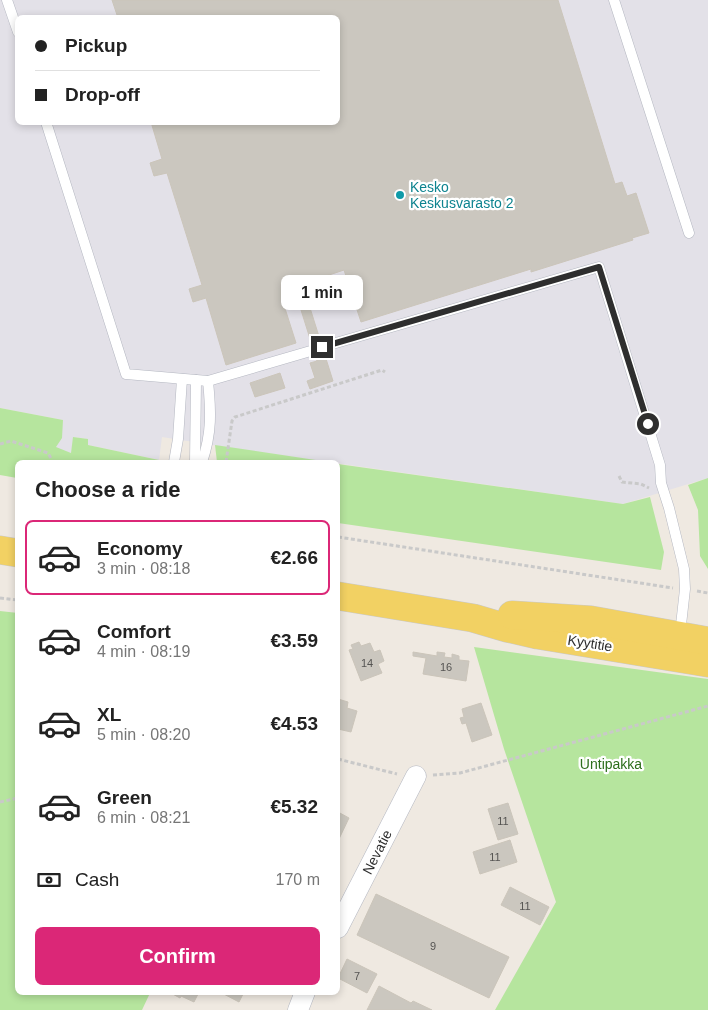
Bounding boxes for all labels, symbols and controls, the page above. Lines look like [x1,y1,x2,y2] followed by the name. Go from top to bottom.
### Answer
[65,35,127,56] text: Pickup
[65,84,140,105] text: Drop-off
[410,179,514,211] place label: Kesko Keskusvarasto 2
[394,189,406,201] marker: Kesko Keskusvarasto 2
[281,274,363,310] callout: 1 min
[301,284,343,301] text: 1 min
[311,336,333,358] route end
[637,413,659,435] route start
[35,477,180,502] text: Choose a ride
[37,535,82,580] icon: car
[97,538,183,559] text: Economy
[270,547,318,568] text: €2.66
[97,560,190,577] text: 3 min · 08:18
[37,618,82,663] icon: car
[97,621,171,642] text: Comfort
[270,630,318,651] text: €3.59
[566,632,614,654] street label: Kyytitie
[97,643,190,660] text: 4 min · 08:19
[361,657,373,669] house number: 14
[440,661,452,673] house number: 16
[37,701,82,746] icon: car
[97,704,121,725] text: XL
[270,713,318,734] text: €4.53
[97,726,190,743] text: 5 min · 08:20
[580,756,642,772] park label: Untipakka
[37,784,82,829] icon: car
[97,787,152,808] text: Green
[270,796,318,817] text: €5.32
[97,809,190,826] text: 6 min · 08:21
[497,815,509,827] house number: 11
[359,827,395,877] street label: Nevatie
[489,851,501,863] house number: 11
[35,866,63,894] icon: cash
[75,869,119,890] text: Cash
[276,871,320,888] text: 170 m
[519,900,531,912] house number: 11
[35,927,320,985] button: Confirm
[430,940,436,952] house number: 9
[354,970,360,982] house number: 7

